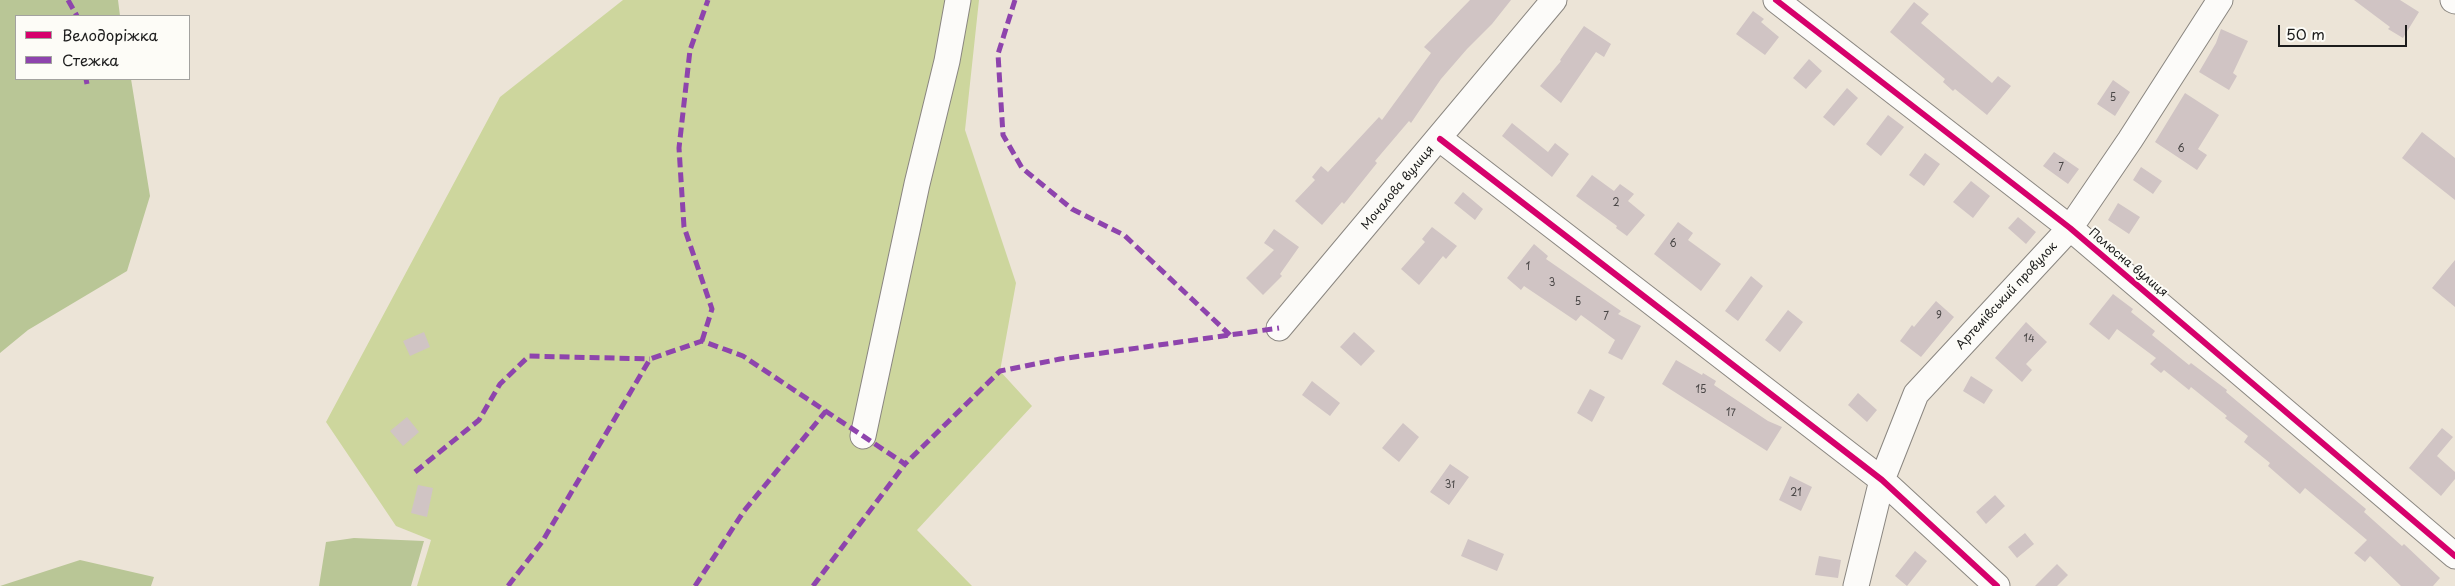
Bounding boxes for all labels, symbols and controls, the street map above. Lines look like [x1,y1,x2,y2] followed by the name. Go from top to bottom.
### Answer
[15,15,190,80] legend
[2280,15,2409,47] scale bar
[2286,22,2325,45] text: 50 m
[62,23,158,46] text: Велодоріжка
[62,48,119,71] text: Стежка
[2110,92,2116,104] house number: 5
[1359,143,1437,233] street label: Мочалова вулиця
[2177,143,2185,155] house number: 6
[2058,162,2064,174] house number: 7
[1612,197,1620,209] house number: 2
[2086,226,2170,300] street label: Полюсна вулиця
[1669,238,1677,250] house number: 6
[1953,239,2061,353] street label: Артемівський провулок
[1526,261,1530,273] house number: 1
[1549,277,1555,289] house number: 3
[1575,296,1581,308] house number: 5
[1936,310,1942,322] house number: 9
[1603,311,1609,323] house number: 7
[2023,333,2035,345] house number: 14
[1696,384,1706,396] house number: 15
[1726,407,1736,419] house number: 17
[1445,479,1455,491] house number: 31
[1790,487,1802,499] house number: 21

